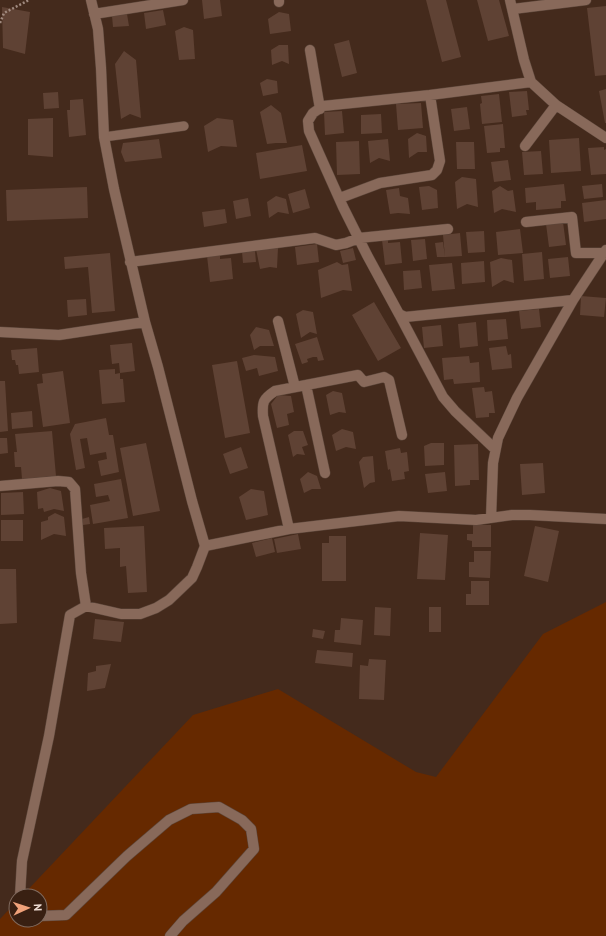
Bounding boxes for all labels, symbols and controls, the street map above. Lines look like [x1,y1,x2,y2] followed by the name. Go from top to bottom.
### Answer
[8,888,48,928] north arrow
[31,903,45,911] text: N

